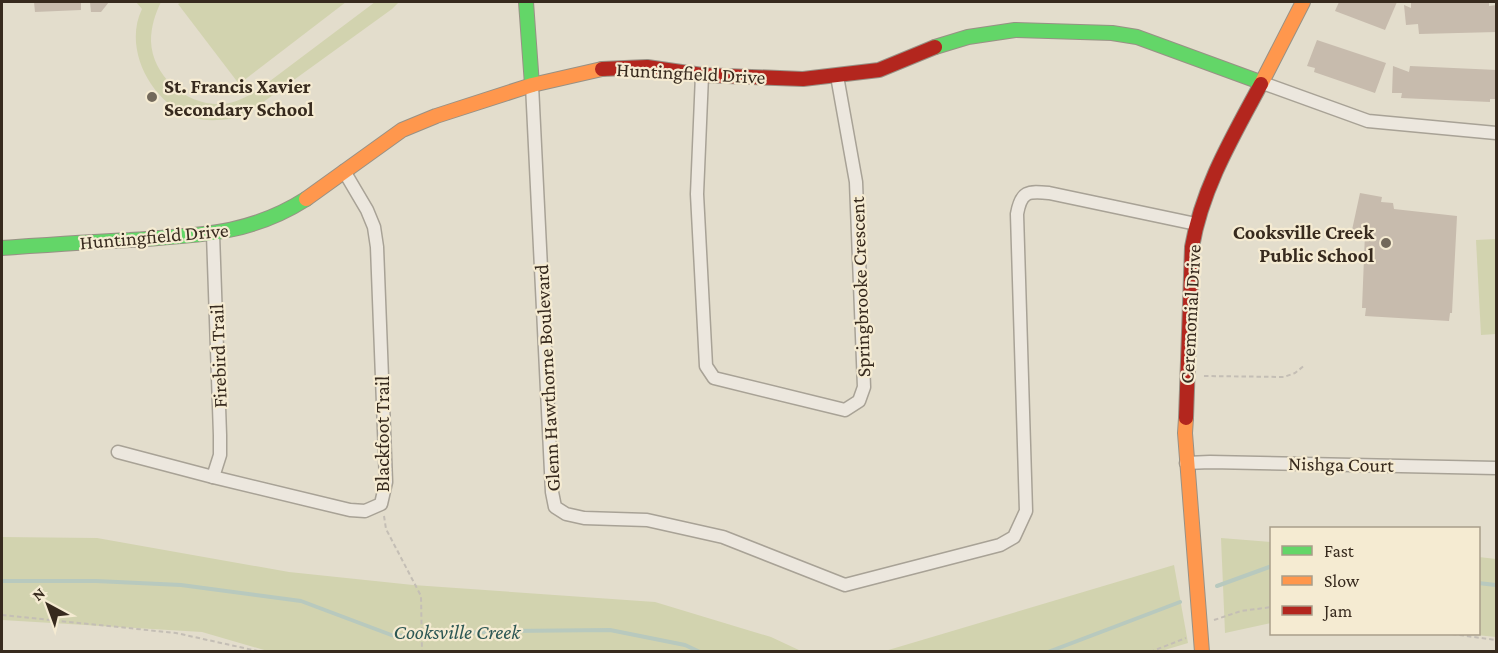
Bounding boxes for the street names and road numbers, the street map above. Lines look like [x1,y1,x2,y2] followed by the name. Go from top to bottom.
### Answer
[616,58,766,89] street label: Huntingfield Drive
[846,196,875,378] street label: Springbrooke Crescent
[79,219,230,254] street label: Huntingfield Drive
[1175,243,1205,384] street label: Ceremonial Drive
[530,263,564,492] street label: Glenn Hawthorne Boulevard
[205,304,231,408] street label: Firebird Trail
[371,376,393,492] street label: Blackfoot Trail
[1288,452,1394,477] street label: Nishga Court

